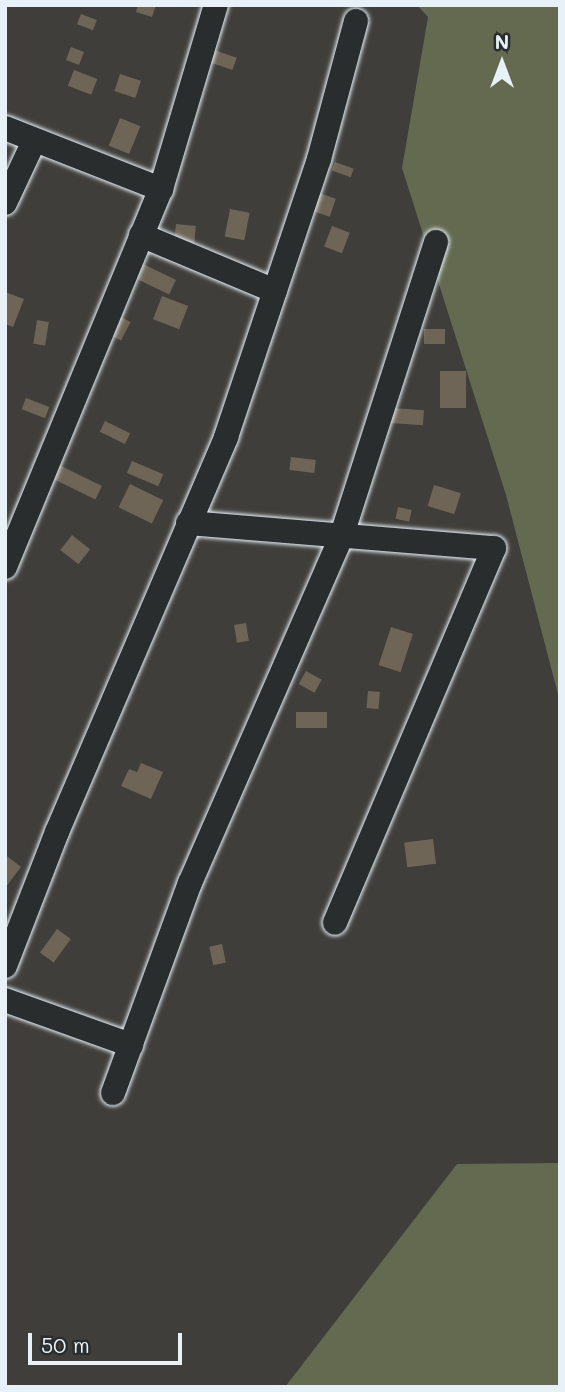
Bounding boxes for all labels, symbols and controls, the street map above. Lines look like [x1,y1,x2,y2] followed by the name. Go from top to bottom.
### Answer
[467,28,537,98] north arrow
[495,29,509,54] text: N
[32,1318,186,1362] scale bar
[41,1331,90,1358] text: 50 m

